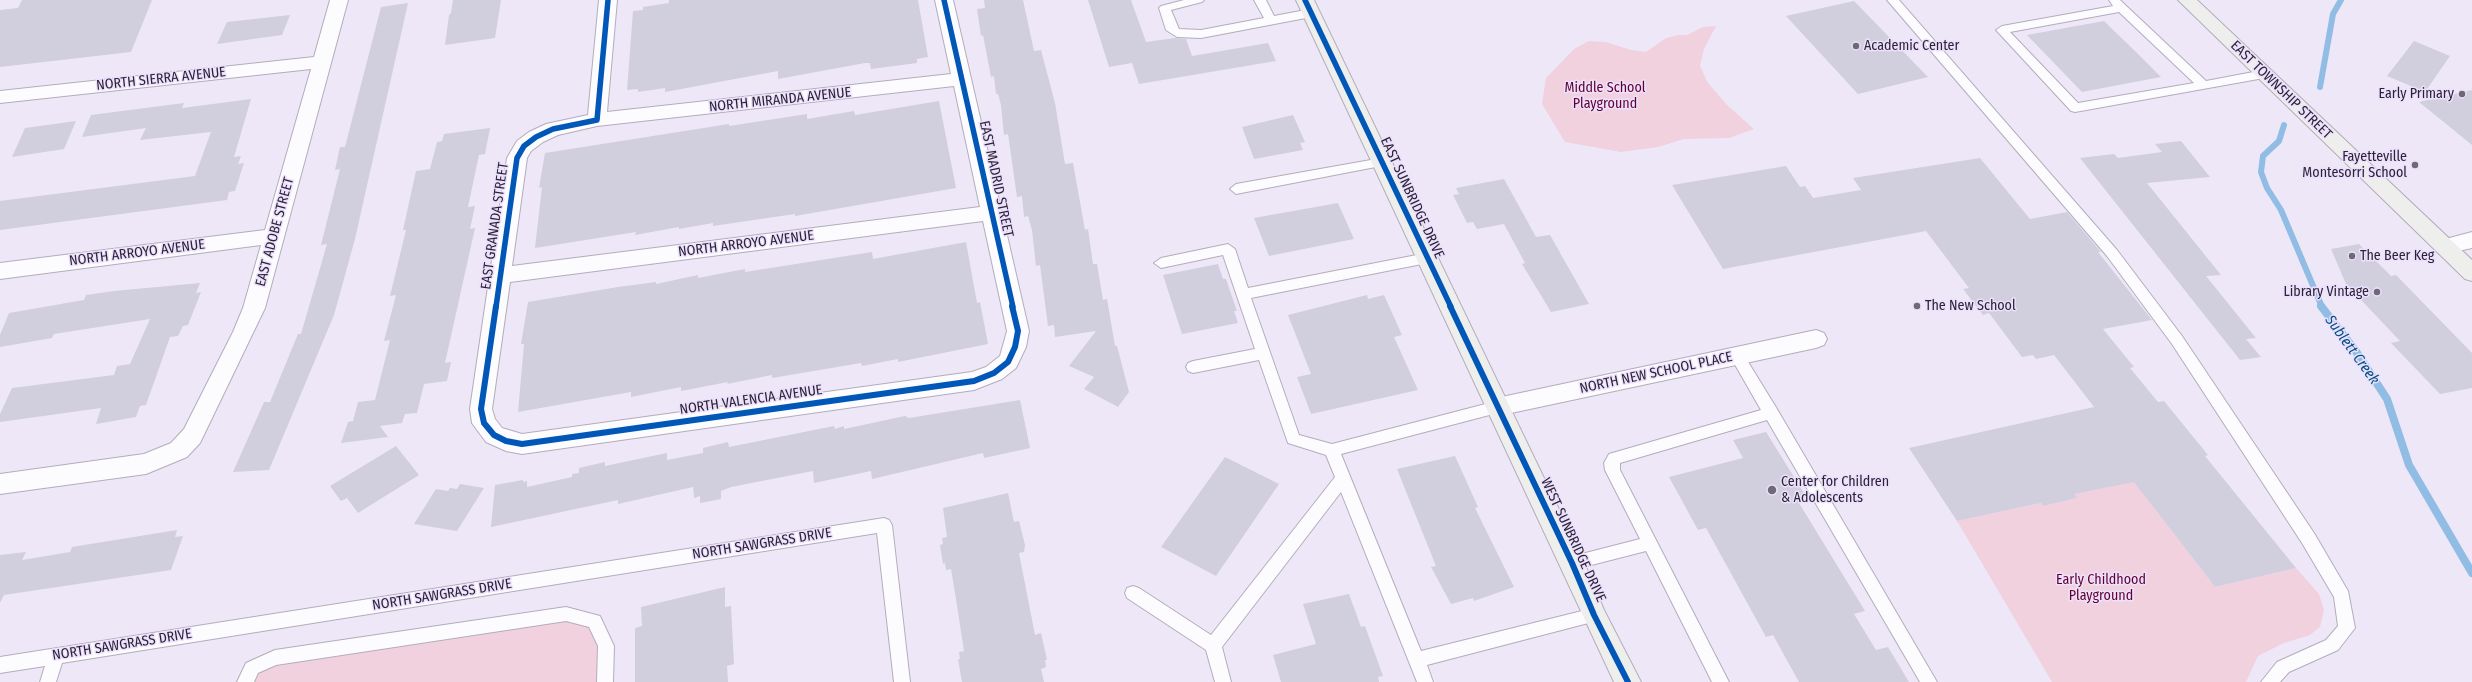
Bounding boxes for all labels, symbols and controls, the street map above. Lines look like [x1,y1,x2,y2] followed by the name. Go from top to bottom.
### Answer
[2227,37,2335,143] street label: EAST TOWNSHIP STREET
[1864,38,1959,54] place label: Academic Center
[1851,41,1861,51] marker: Academic Center
[95,64,227,94] street label: NORTH SIERRA AVENUE
[1564,80,1646,112] park label: Middle School Playground
[708,84,852,116] street label: NORTH MIRANDA AVENUE
[2379,86,2454,102] place label: Early Primary
[2457,89,2467,99] marker: Early Primary
[975,119,1017,239] street label: EAST MADRID STREET
[1376,135,1448,261] street label: EAST SUNBRIDGE DRIVE
[2302,149,2407,182] place label: Fayetteville Montesorri School
[2410,160,2420,170] marker: Fayetteville Montesorri School
[478,161,512,291] street label: EAST GRANADA STREET
[252,175,298,289] street label: EAST ADOBE STREET
[677,227,815,261] street label: NORTH ARROYO AVENUE
[68,236,206,270] street label: NORTH ARROYO AVENUE
[2360,248,2434,264] place label: The Beer Keg
[2347,251,2357,261] marker: The Beer Keg
[2284,284,2369,300] place label: Library Vintage
[2372,287,2382,297] marker: Library Vintage
[1925,298,2016,314] place label: The New School
[1912,301,1922,311] marker: The New School
[2321,312,2383,388] water label: Sublett Creek
[1578,349,1734,397] street label: NORTH NEW SCHOOL PLACE
[679,382,823,418] street label: NORTH VALENCIA AVENUE
[1781,474,1889,506] place label: Center for Children & Adolescents
[1537,475,1609,605] street label: WEST SUNBRIDGE DRIVE
[1766,484,1778,496] marker: Center for Children & Adolescents
[691,525,833,563] street label: NORTH SAWGRASS DRIVE
[2056,572,2146,604] park label: Early Childhood Playground
[371,576,513,614] street label: NORTH SAWGRASS DRIVE
[51,626,193,664] street label: NORTH SAWGRASS DRIVE

